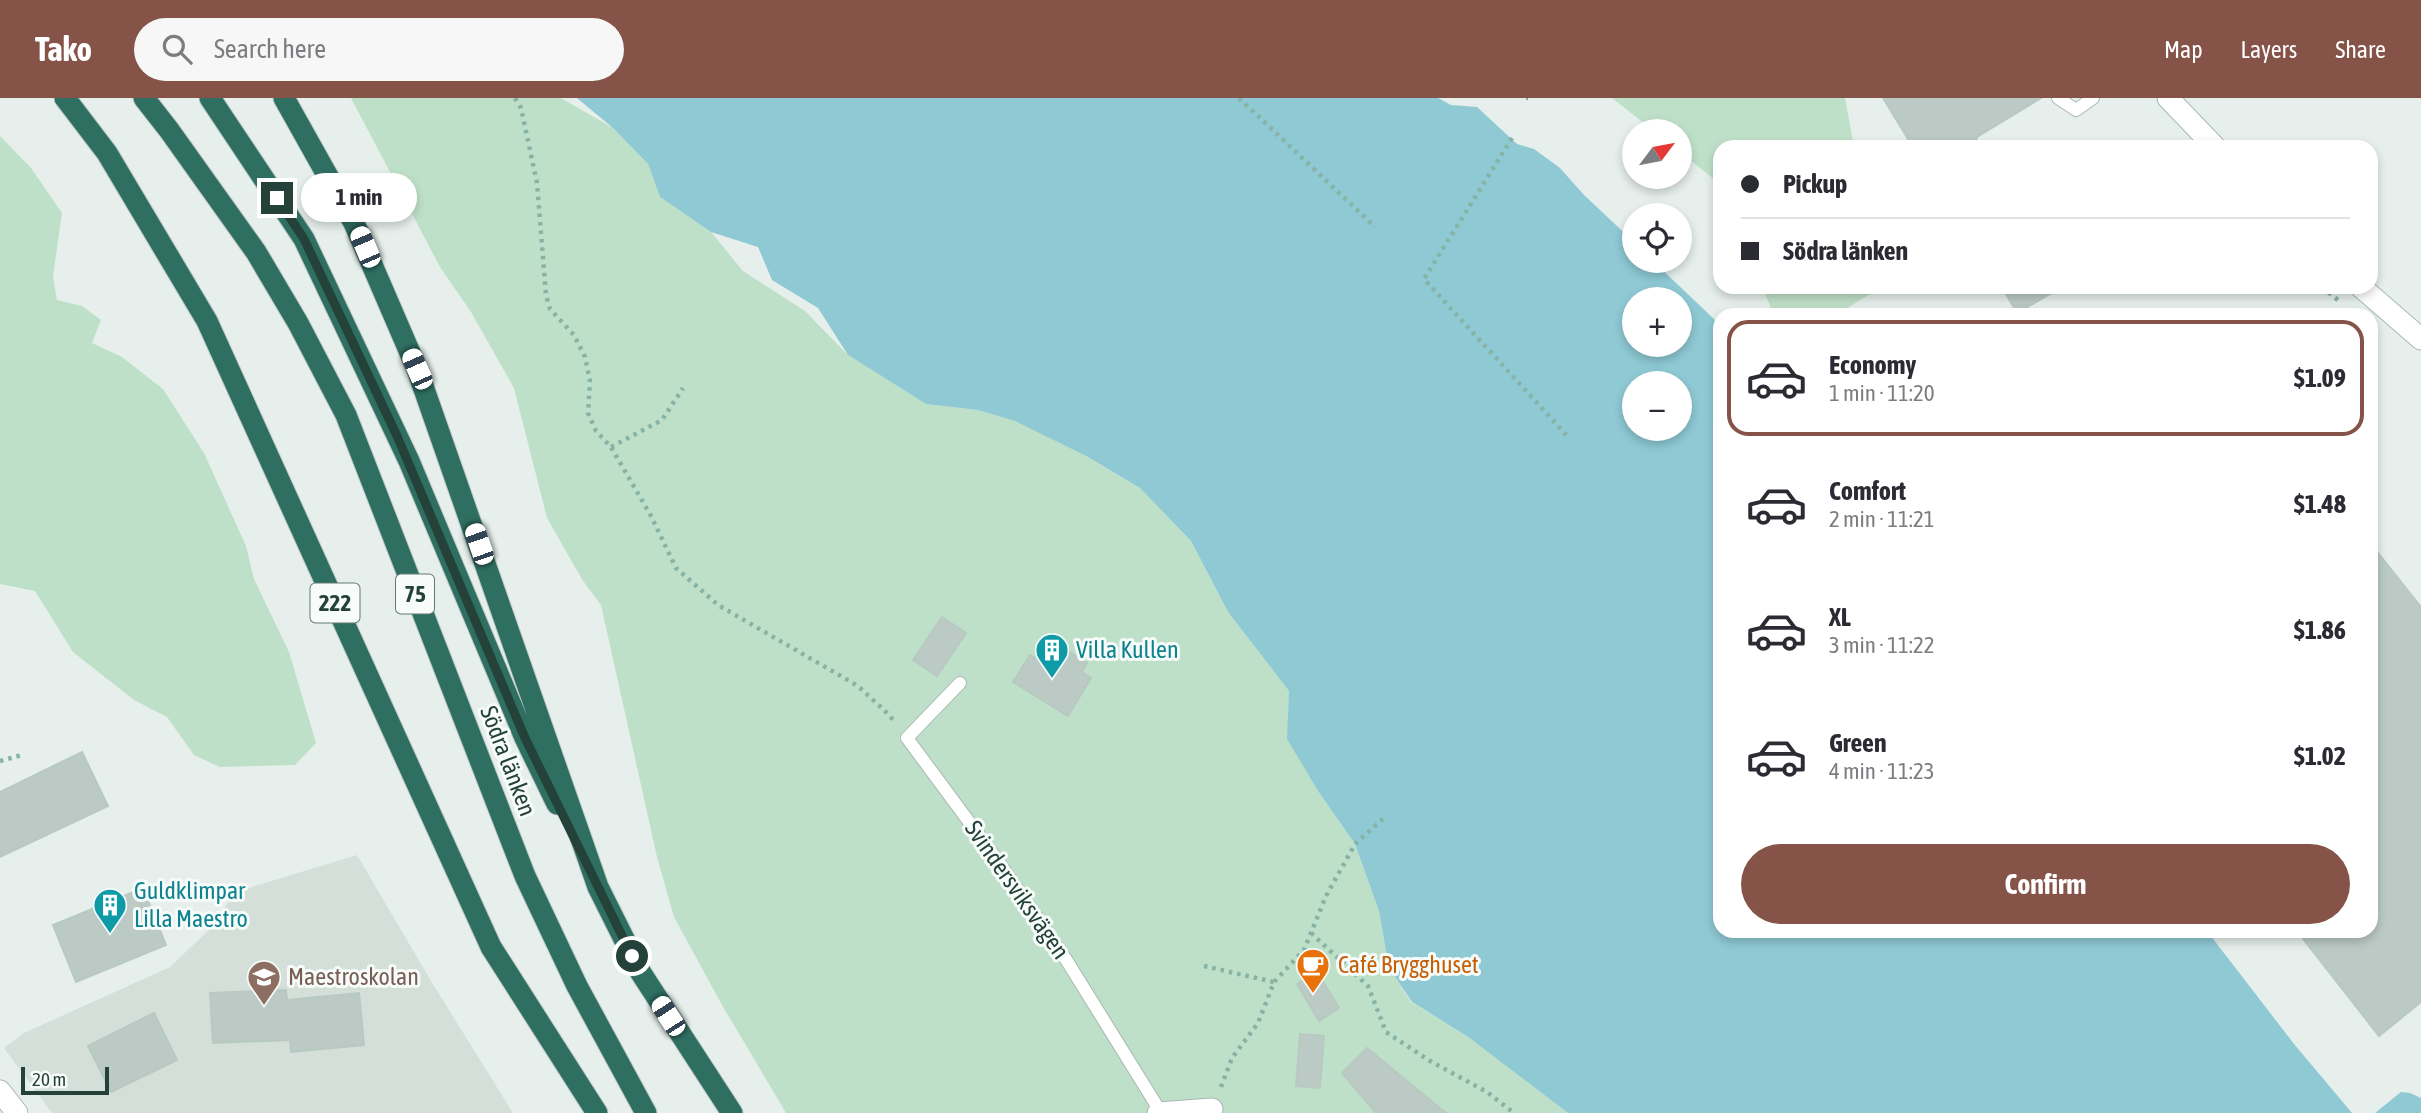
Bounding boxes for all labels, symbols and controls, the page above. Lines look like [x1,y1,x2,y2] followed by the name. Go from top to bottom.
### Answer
[134,18,624,81] search box
[35,30,92,68] text: Tako
[158,30,196,68] icon: search
[214,34,326,64] text: Search here
[2164,36,2203,63] text: Map
[2241,36,2297,63] text: Layers
[2335,36,2386,63] text: Share
[1622,119,1692,189] north arrow
[1622,119,1692,441] map controls
[1783,169,1847,199] text: Pickup
[302,174,417,222] callout: 1 min
[261,182,293,214] route end
[336,184,382,210] text: 1 min
[1622,203,1692,273] button: locate
[348,224,383,270] car
[1783,236,1908,266] text: Södra länken
[1622,287,1692,357] button: +
[399,346,436,392] car
[1745,347,1808,410] icon: car
[1829,350,1916,380] text: Economy
[2294,363,2346,393] text: $1.09
[1622,371,1692,441] button: −
[1829,380,1935,406] text: 1 min · 11:20
[1745,473,1808,536] icon: car
[1829,476,1906,506] text: Comfort
[2294,489,2346,519] text: $1.48
[1829,506,1935,532] text: 2 min · 11:21
[463,521,496,567] car
[396,574,434,614] road number: 75
[310,583,360,622] road number: 222
[1745,599,1808,662] icon: car
[1829,602,1851,632] text: XL
[2294,615,2346,645] text: $1.86
[1033,631,1071,680] building icon: Villa Kullen
[1829,632,1935,658] text: 3 min · 11:22
[1076,636,1179,663] place label: Villa Kullen
[475,702,542,820] street label: Södra länken
[1745,725,1808,788] icon: car
[1829,728,1887,758] text: Green
[2294,741,2346,771] text: $1.02
[1829,758,1935,784] text: 4 min · 11:23
[960,815,1075,964] street label: Svindersviksvägen
[1741,844,2350,924] button: Confirm
[134,877,248,932] place label: Guldklimpar Lilla Maestro
[91,886,129,935] building icon: Guldklimpar Lilla Maestro
[616,940,648,972] route start
[1294,946,1332,995] cafe icon: Café Brygghuset
[1338,951,1479,978] place label: Café Brygghuset
[245,958,283,1007] school or university icon: Maestroskolan
[288,963,419,990] place label: Maestroskolan
[648,993,689,1039] car
[21,1064,108,1096] scale bar
[32,1068,66,1090] text: 20 m

